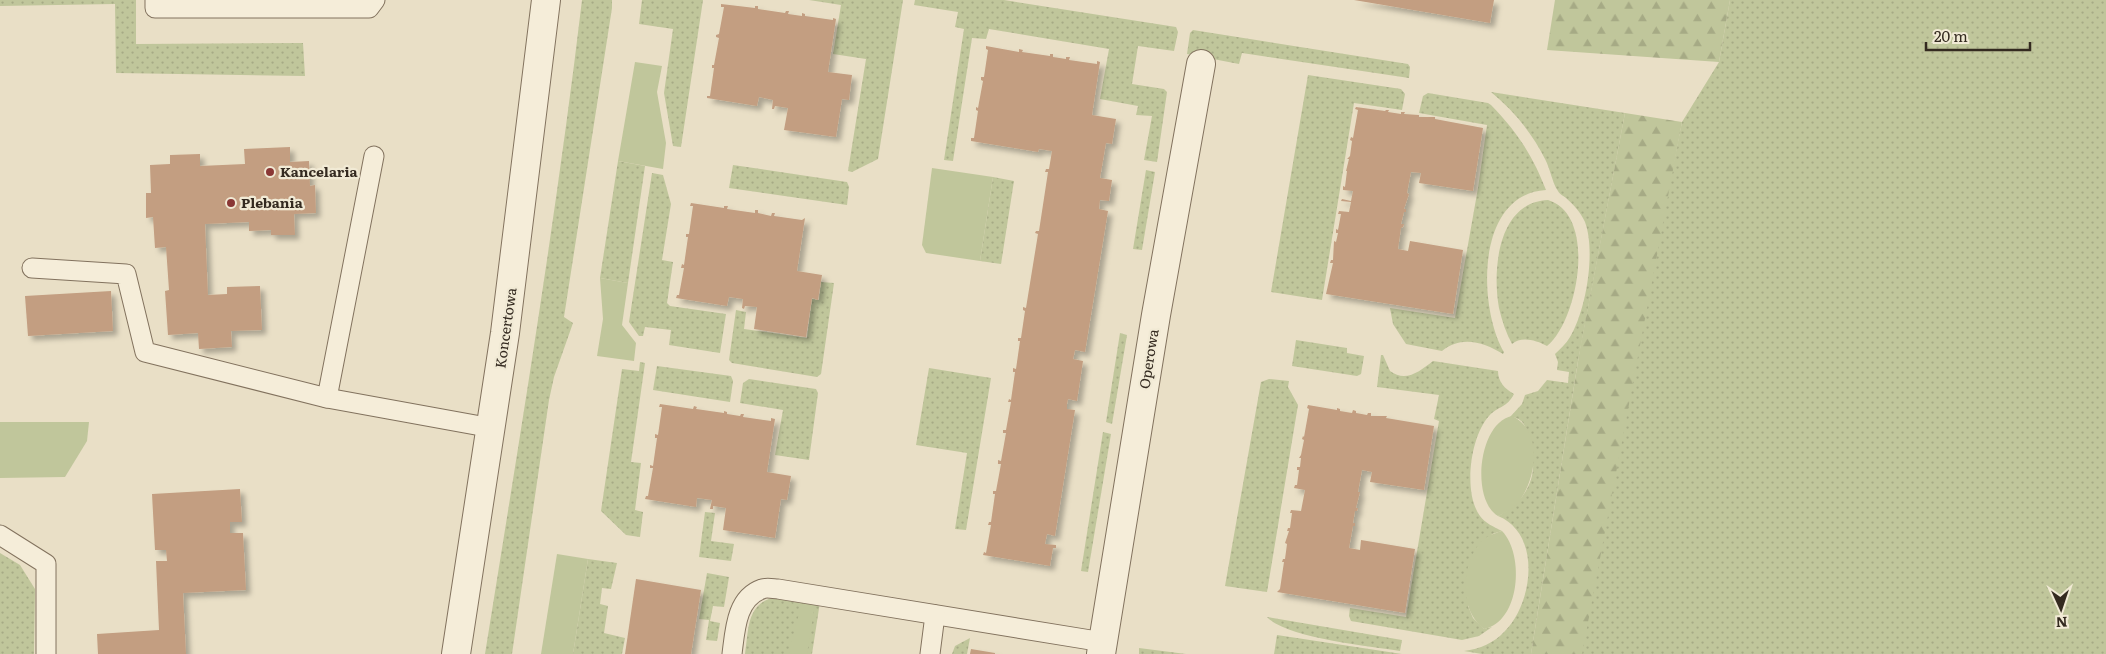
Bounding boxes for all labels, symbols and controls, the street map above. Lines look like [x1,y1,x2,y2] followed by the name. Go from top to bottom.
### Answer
[1926,20,2030,52] scale bar
[1934,24,1968,47] text: 20 m
[280,161,359,181] place label: Kancelaria
[264,166,276,178] marker: Kancelaria
[241,192,304,212] place label: Plebania
[225,197,237,209] marker: Plebania
[489,286,521,370] street label: Koncertowa
[1133,327,1163,390] street label: Operowa
[2036,584,2086,634] north arrow
[2055,613,2068,633] text: N

